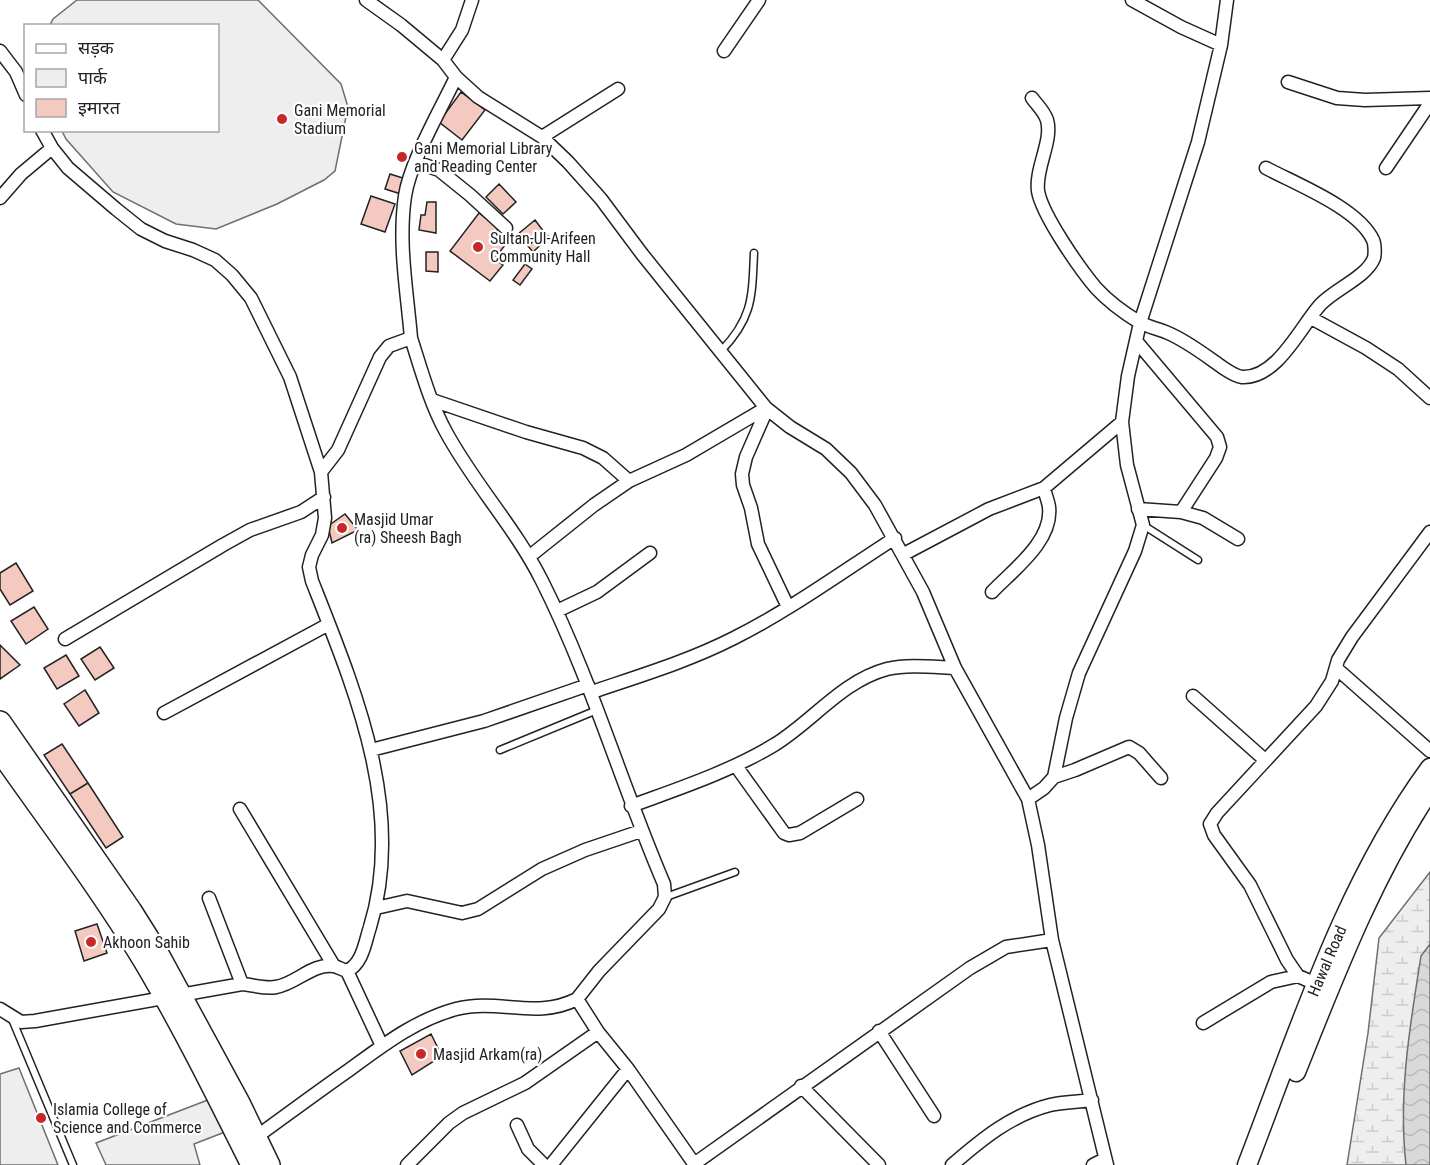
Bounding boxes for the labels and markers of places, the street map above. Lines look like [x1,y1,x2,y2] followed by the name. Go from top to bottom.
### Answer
[294,101,386,138] place label: Gani Memorial Stadium
[275,112,289,126] marker: Gani Memorial Stadium
[414,139,553,176] place label: Gani Memorial Library and Reading Center
[395,150,409,164] marker: Gani Memorial Library and Reading Center
[490,229,596,266] place label: Sultan-Ul-Arifeen Community Hall
[471,240,485,254] marker: Sultan-Ul-Arifeen Community Hall
[354,510,462,547] place label: Masjid Umar (ra) Sheesh Bagh
[335,521,349,535] marker: Masjid Umar (ra) Sheesh Bagh
[103,933,190,952] place label: Akhoon Sahib
[84,935,98,949] marker: Akhoon Sahib
[433,1045,542,1064] place label: Masjid Arkam(ra)
[414,1047,428,1061] marker: Masjid Arkam(ra)
[53,1100,202,1137] place label: Islamia College of Science and Commerce
[34,1111,48,1125] marker: Islamia College of Science and Commerce

